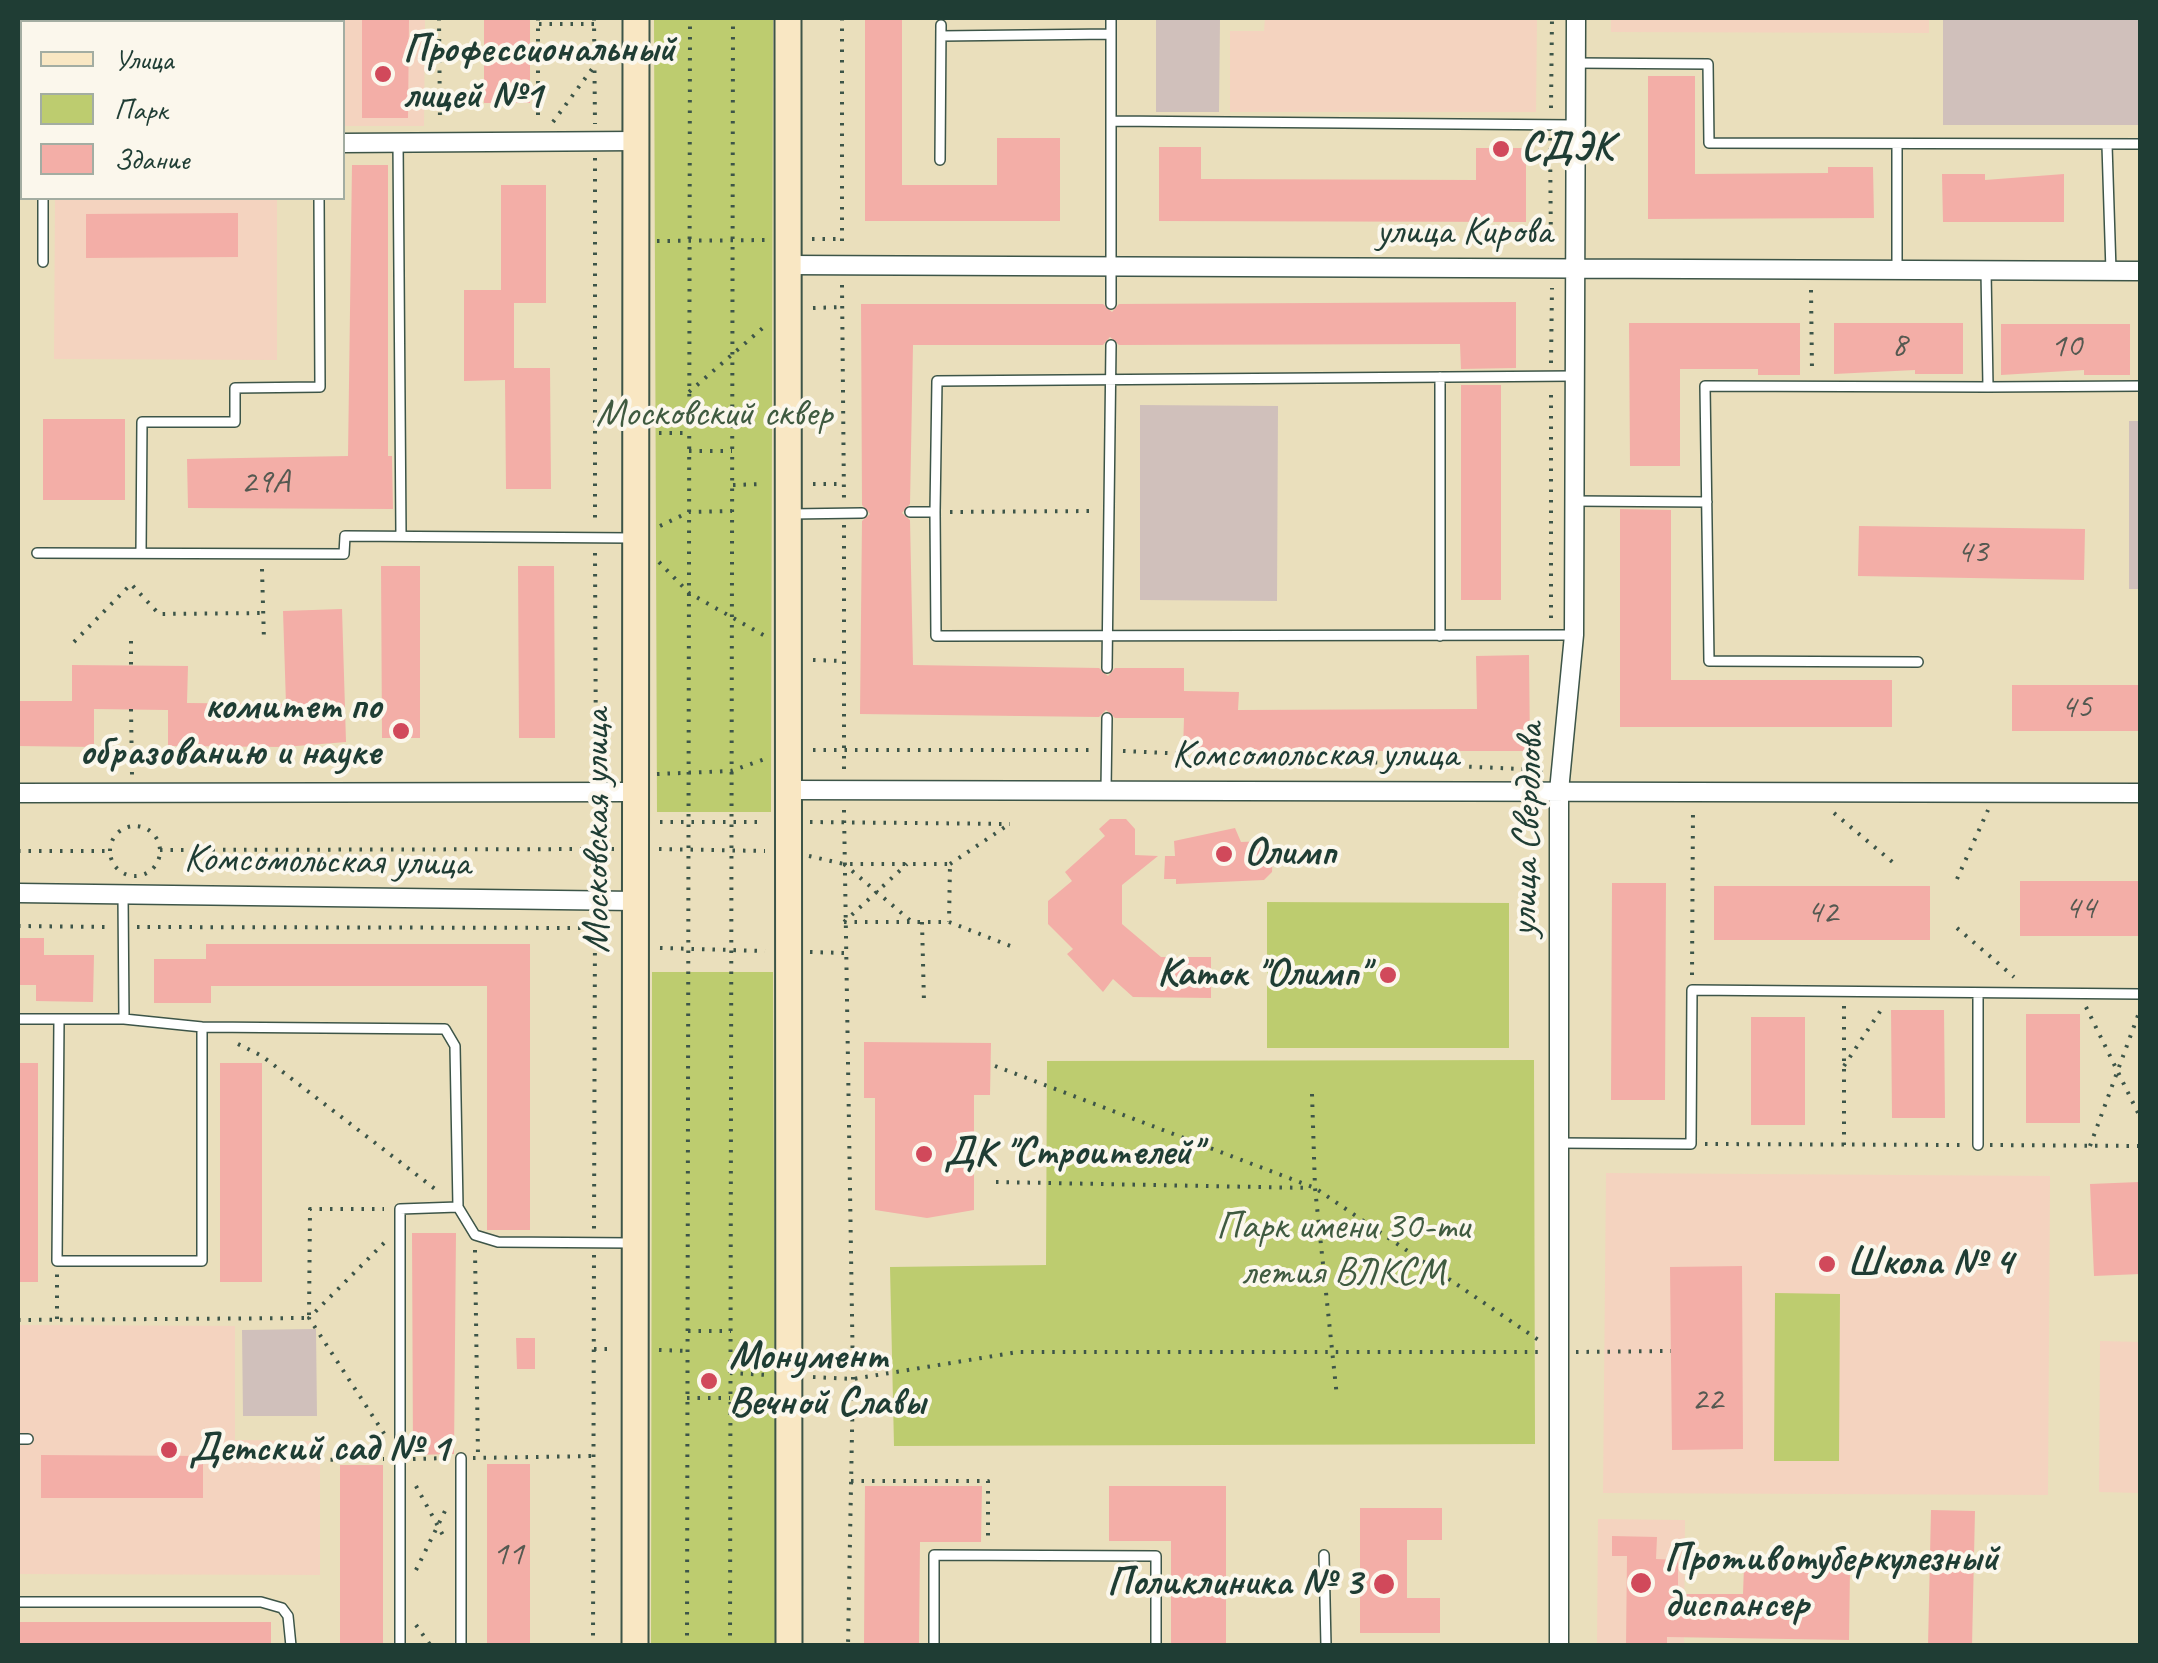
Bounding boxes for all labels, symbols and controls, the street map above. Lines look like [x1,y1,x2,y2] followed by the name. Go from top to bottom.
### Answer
[20,20,345,200] legend
[403,27,675,121] place label: Профессиональный лицей №1
[114,40,173,78] text: Улица
[372,63,394,85] marker: Профессиональный лицей №1
[114,90,168,128] text: Парк
[1521,125,1613,173] place label: СДЭК
[1490,138,1512,160] marker: СДЭК
[114,140,189,178] text: Здание
[1376,209,1552,257] street label: улица Кирова
[1891,325,1907,367] house number: 8
[2050,326,2082,368] house number: 10
[596,391,832,439] park label: Московский сквер
[240,462,290,504] house number: 29А
[1956,532,1988,574] house number: 43
[79,684,381,778] place label: комитет по образованию и науке
[2060,687,2092,729] house number: 45
[574,709,622,953] street label: Московская улица
[390,720,412,742] marker: комитет по образованию и науке
[1500,722,1556,938] street label: улица Свердлова
[1172,732,1458,780] street label: Комсомольская улица
[1244,830,1336,878] place label: Олимп
[183,836,471,888] street label: Комсомольская улица
[1213,843,1235,865] marker: Олимп
[2064,888,2096,930] house number: 44
[1806,892,1838,934] house number: 42
[1157,951,1368,999] place label: Каток "Олимп"
[1377,964,1399,986] marker: Каток "Олимп"
[944,1130,1200,1178] place label: ДК "Строителей"
[913,1143,935,1165] marker: ДК "Строителей"
[1216,1204,1470,1298] park label: Парк имени 30-ти летия ВЛКСМ
[1847,1240,2013,1288] place label: Школа № 4
[1816,1253,1838,1275] marker: Школа № 4
[729,1334,925,1428] place label: Монумент Вечной Славы
[698,1370,720,1392] marker: Монумент Вечной Славы
[1691,1379,1723,1421] house number: 22
[189,1426,449,1474] place label: Детский сад № 1
[158,1439,180,1461] marker: Детский сад № 1
[492,1534,524,1576] house number: 11
[1664,1536,1998,1630] place label: Противотуберкулезный диспансер
[1107,1560,1362,1608] place label: Поликлиника № 3
[1628,1570,1654,1596] marker: Противотуберкулезный диспансер
[1371,1571,1397,1597] marker: Поликлиника № 3

